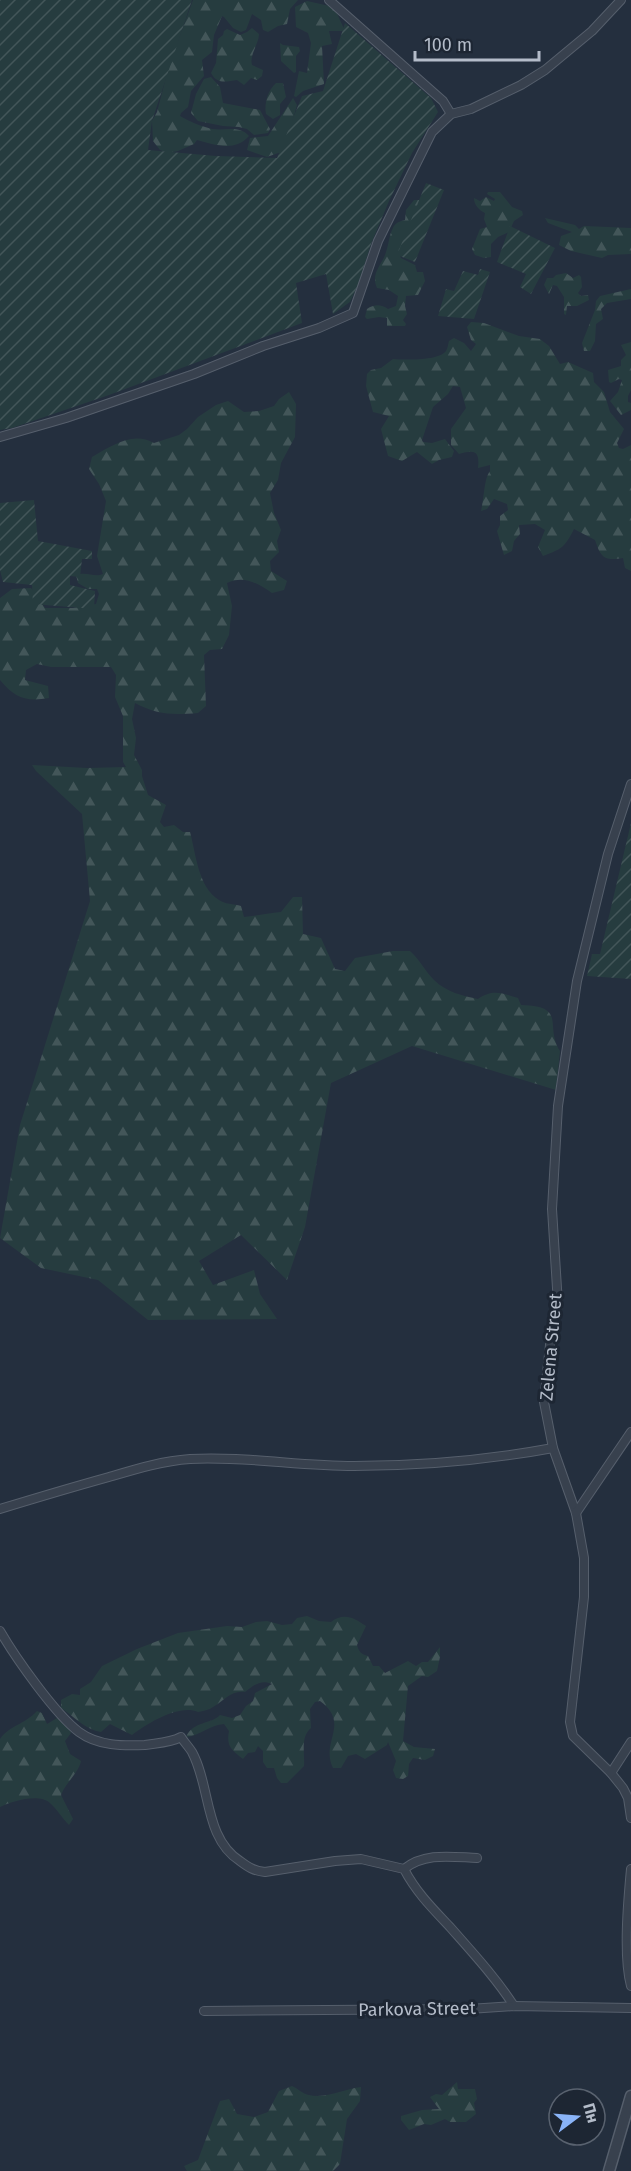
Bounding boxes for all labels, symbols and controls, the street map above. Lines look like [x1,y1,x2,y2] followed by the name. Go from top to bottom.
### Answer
[415,24,540,62] scale bar
[424,34,472,56] text: 100 m
[535,1292,567,1402] street label: Zelena Street
[358,1997,477,2021] street label: Parkova Street
[547,2087,607,2147] north arrow
[579,2101,603,2125] text: Пн

